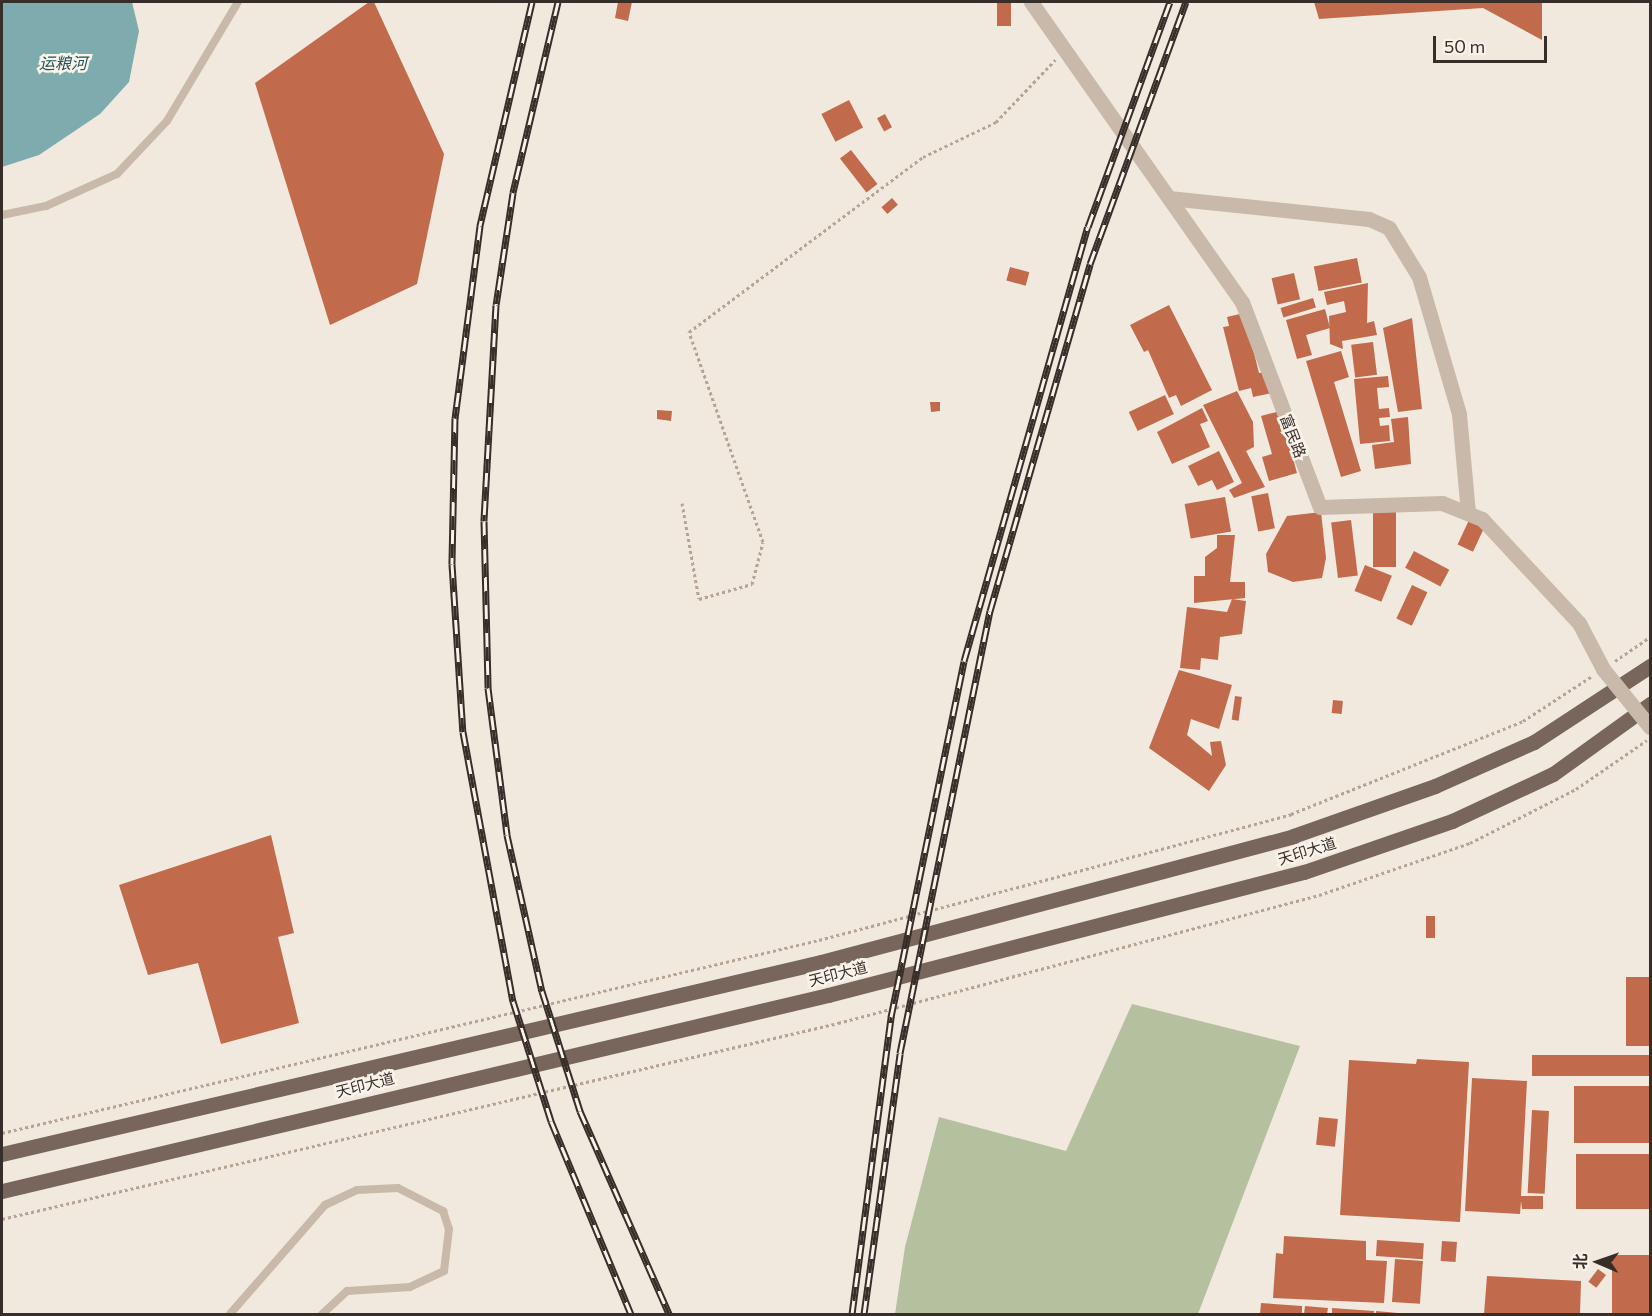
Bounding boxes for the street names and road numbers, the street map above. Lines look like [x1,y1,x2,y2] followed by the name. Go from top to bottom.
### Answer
[1277,412,1309,460] street label: 富民路
[1276,834,1338,868] street label: 天印大道
[807,958,869,990] street label: 天印大道
[334,1069,396,1101] street label: 天印大道

